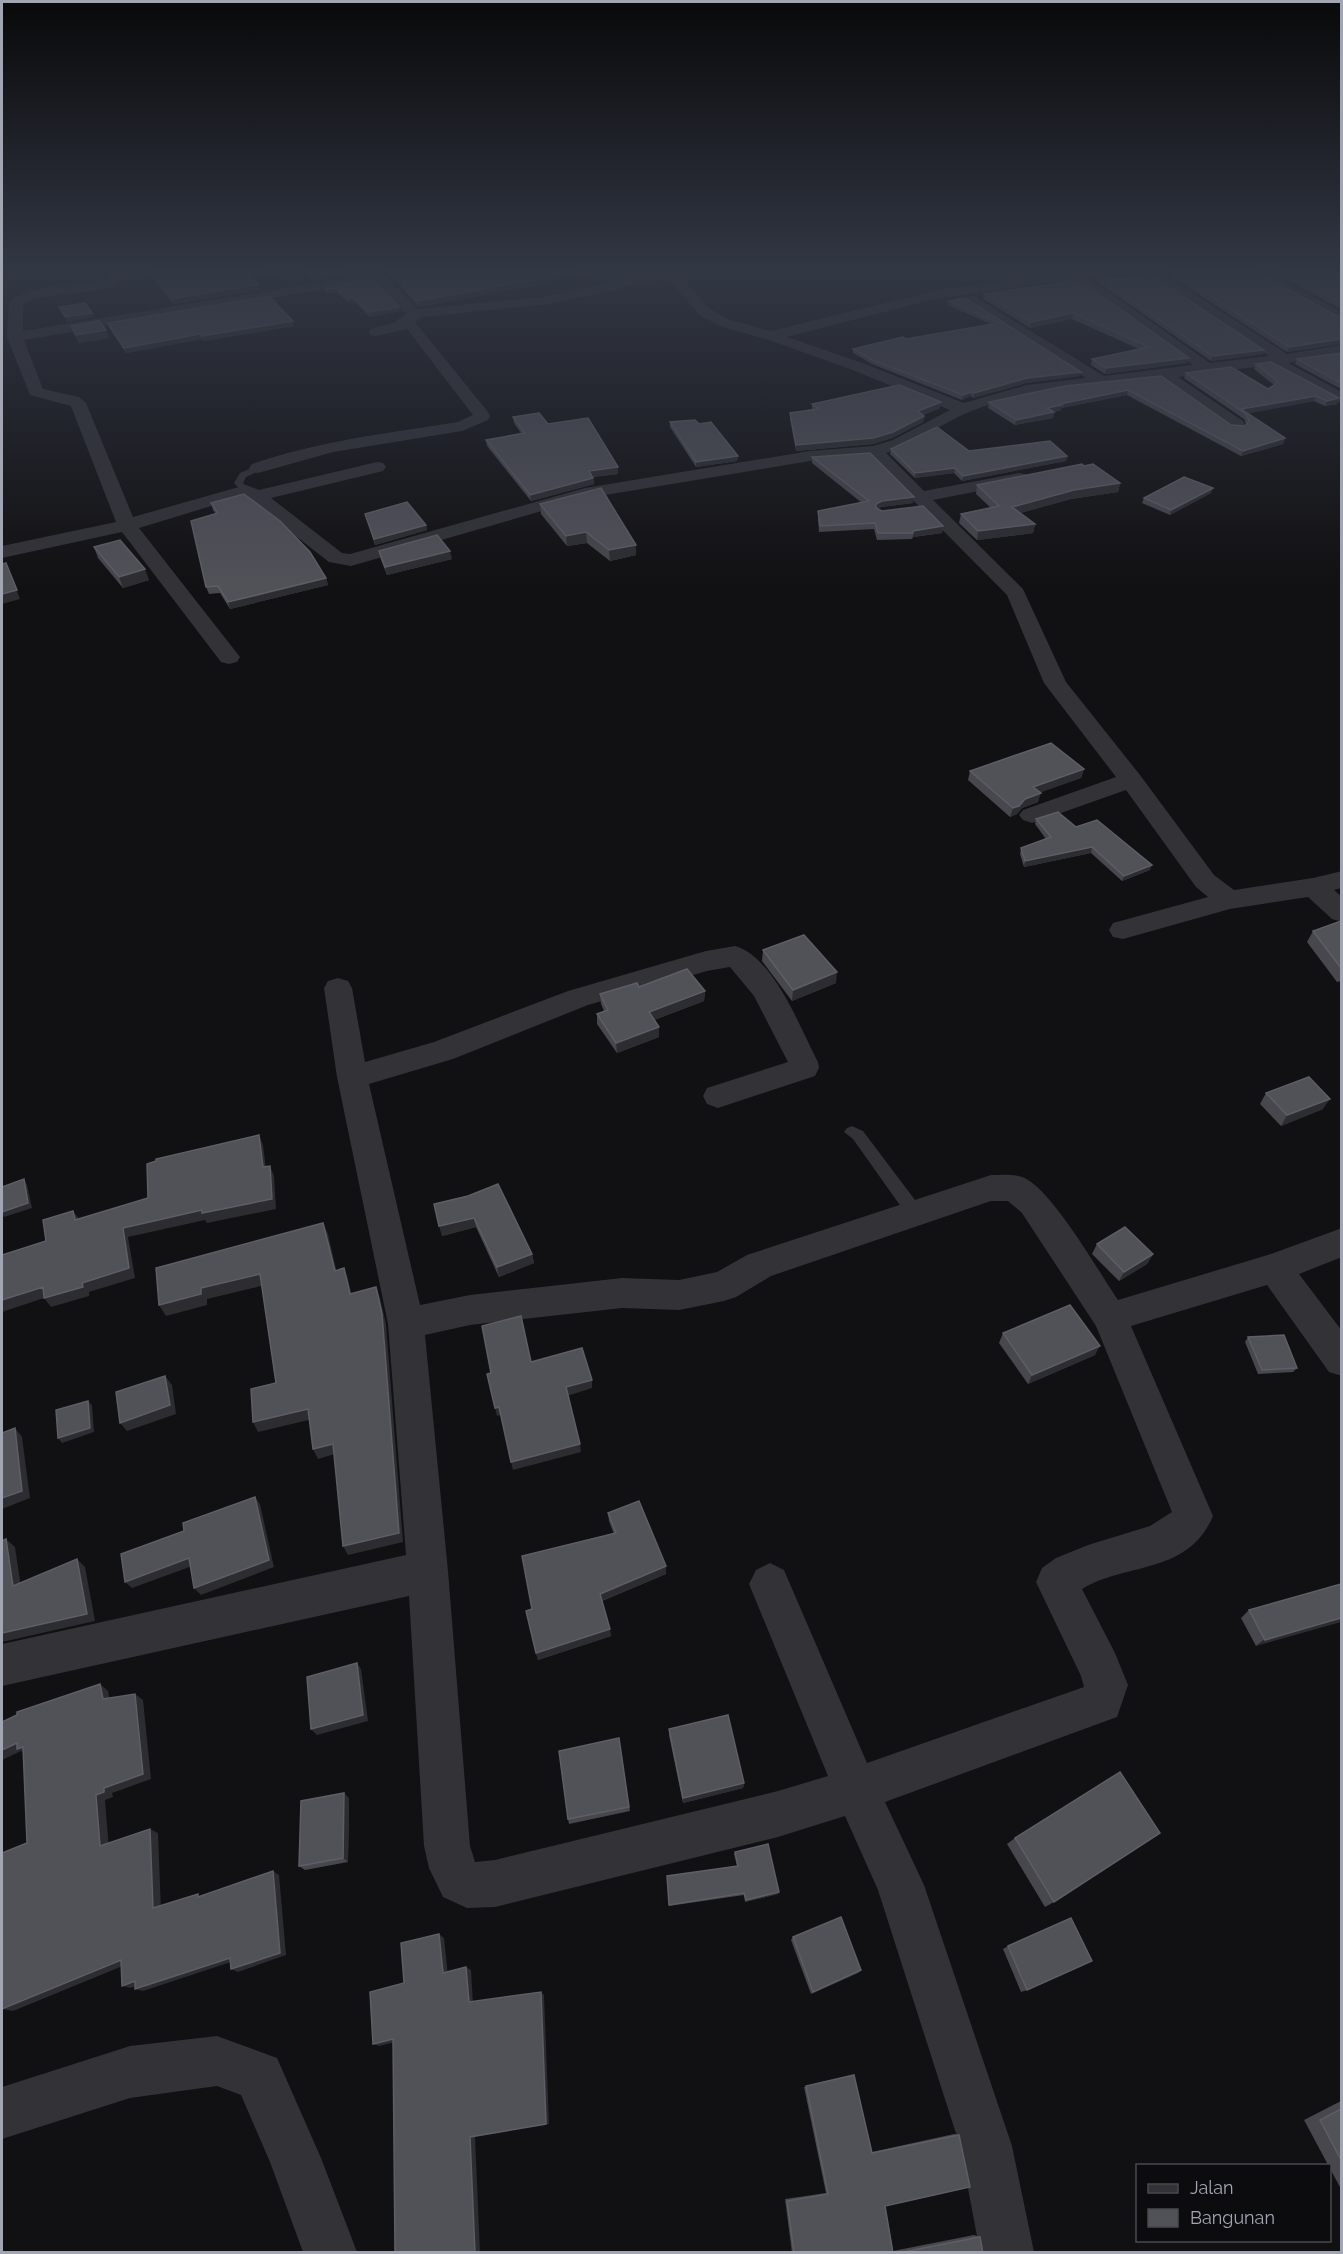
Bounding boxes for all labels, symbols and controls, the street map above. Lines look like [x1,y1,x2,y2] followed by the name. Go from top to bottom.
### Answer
[1136,2164,1331,2242] legend
[1190,2177,1234,2198] text: Jalan
[1190,2207,1275,2228] text: Bangunan

